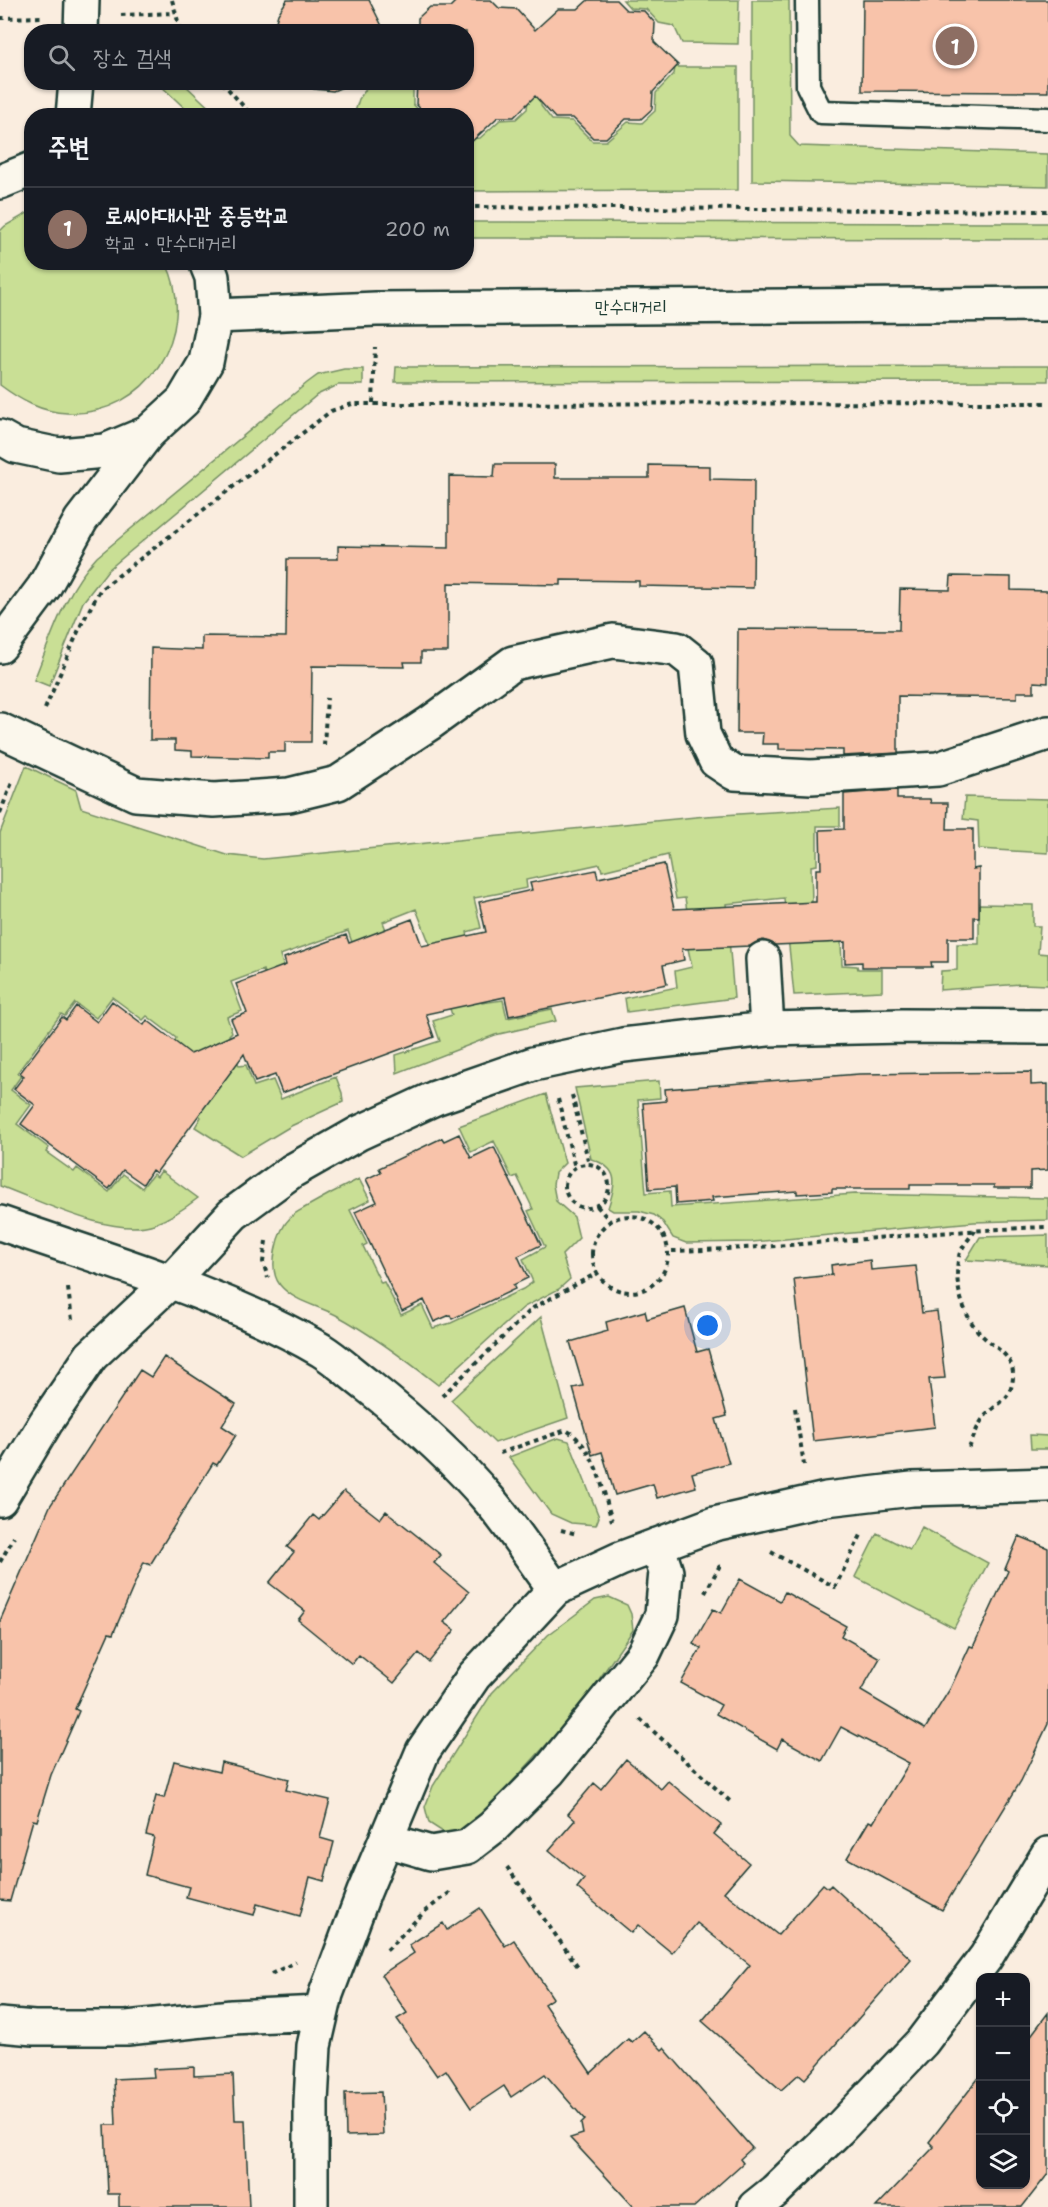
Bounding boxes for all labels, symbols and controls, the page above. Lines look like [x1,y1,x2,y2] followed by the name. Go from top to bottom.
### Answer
[24,24,474,90] search box
[936,24,974,68] pin: 1
[45,41,78,74] icon: search
[93,43,171,72] text: 장소 검색
[48,129,90,164] text: 주변
[105,201,290,230] text: 로씨야대사관 중등학교
[63,216,72,242] text: 1
[385,216,450,242] text: 200 m
[105,230,237,256] text: 학교 · 만수대거리
[595,295,667,319] street label: 만수대거리
[693,1311,722,1340] your location
[976,1973,1030,2189] map controls
[976,1973,1030,2027] button: +
[976,2027,1030,2081] button: −
[976,2081,1030,2135] button: locate
[976,2135,1030,2189] button: layers

